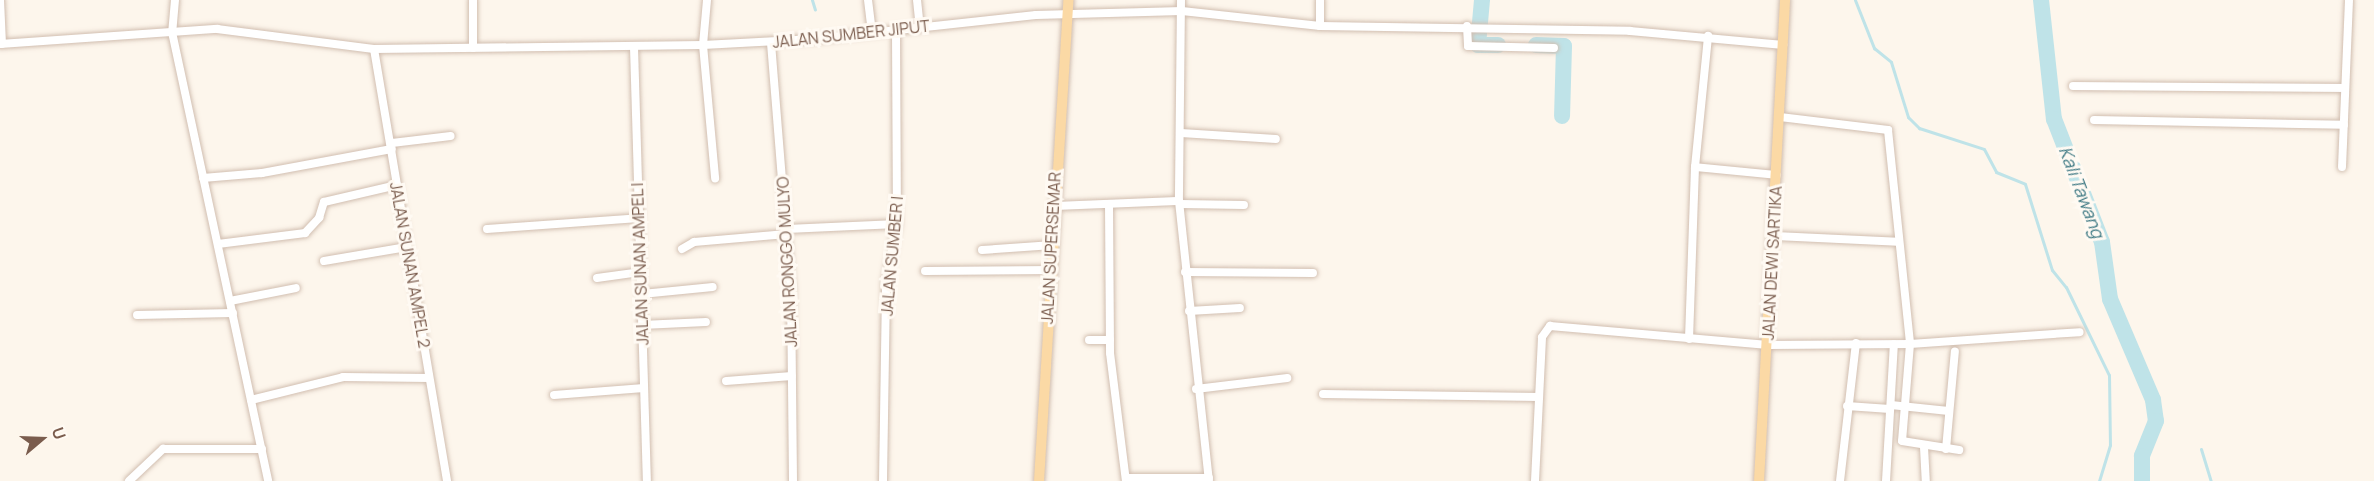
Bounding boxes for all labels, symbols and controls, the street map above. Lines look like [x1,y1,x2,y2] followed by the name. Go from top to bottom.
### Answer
[771,16,931,52] street label: JALAN SUMBER JIPUT
[2055,143,2109,241] water label: Kali Tawang
[1037,171,1065,325] street label: JALAN SUPERSEMAR
[773,176,801,348] street label: JALAN RONGGO MULYO
[386,180,434,350] street label: JALAN SUNAN AMPEL 2
[628,182,652,346] street label: JALAN SUNAN AMPEL I
[1758,185,1786,341] street label: JALAN DEWI SARTIKA
[877,195,907,317] street label: JALAN SUMBER I
[12,409,72,469] north arrow
[47,424,71,442] text: U

